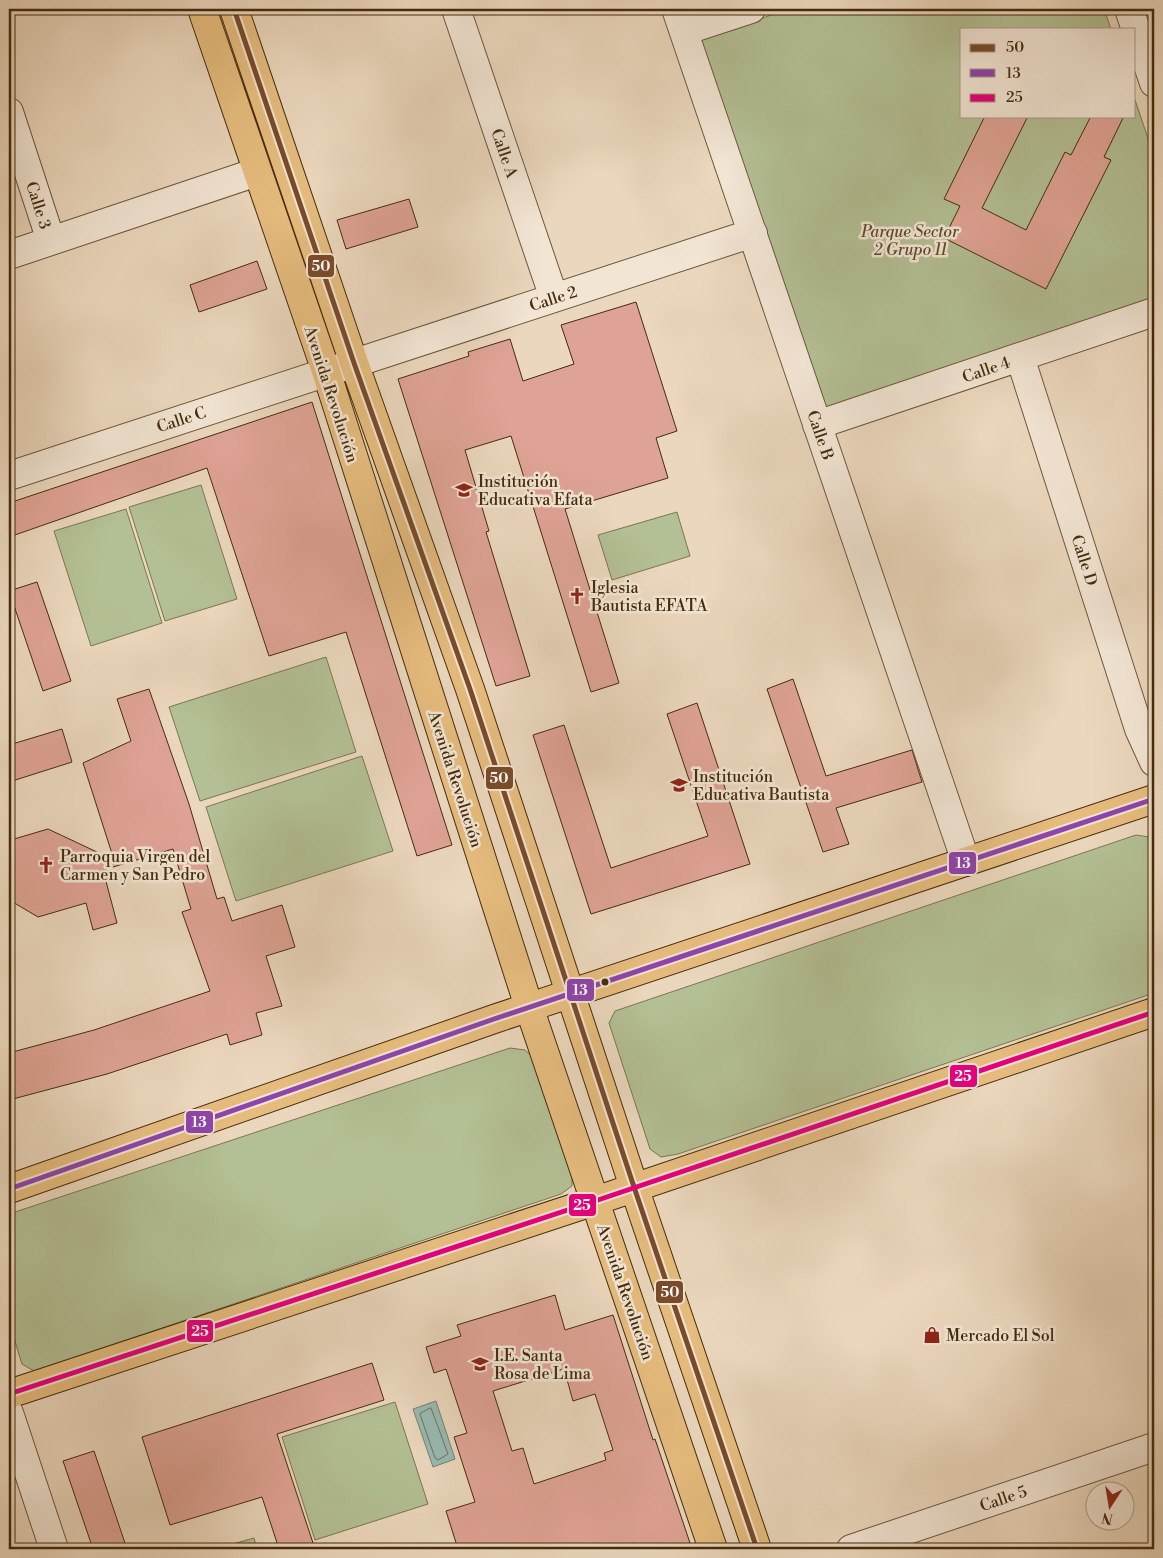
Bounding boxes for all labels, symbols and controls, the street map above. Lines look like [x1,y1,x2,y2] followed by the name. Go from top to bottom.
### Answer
[960,28,1136,118] legend
[1006,38,1024,57] text: 50
[1006,64,1021,83] text: 13
[1006,88,1023,107] text: 25
[486,126,522,182] street label: Calle A
[21,179,55,232] street label: Calle 3
[860,222,960,260] park label: Parque Sector 2 Grupo 11
[307,254,335,278] line badge: 50
[312,258,330,276] text: 50
[527,282,580,316] street label: Calle 2
[299,322,363,466] street label: Avenida Revolución
[960,352,1013,387] street label: Calle 4
[154,403,209,437] street label: Calle C
[802,408,838,463] street label: Calle B
[478,472,594,510] place label: Institución Educativa Efata
[454,480,474,500] school or university icon: Institución Educativa Efata
[1066,532,1102,588] street label: Calle D
[590,578,709,616] place label: Iglesia Bautista EFATA
[567,586,587,606] church icon: Iglesia Bautista EFATA
[423,707,487,851] street label: Avenida Revolución
[485,766,514,790] line badge: 50
[693,767,830,805] place label: Institución Educativa Bautista
[490,770,508,788] text: 50
[669,775,689,795] school or university icon: Institución Educativa Bautista
[60,847,211,885] place label: Parroquia Virgen del Carmen y San Pedro
[948,851,977,875] line badge: 13
[36,855,56,875] church icon: Parroquia Virgen del Carmen y San Pedro
[955,855,971,873] text: 13
[600,977,610,987] unlabelled marker
[566,978,595,1002] line badge: 13
[572,982,588,1000] text: 13
[949,1064,978,1088] line badge: 25
[954,1068,972,1086] text: 25
[185,1110,214,1134] line badge: 13
[191,1114,207,1132] text: 13
[568,1193,597,1217] line badge: 25
[573,1197,591,1215] text: 25
[592,1221,658,1363] street label: Avenida Revolución
[655,1280,684,1304] line badge: 50
[661,1284,679,1302] text: 50
[186,1319,214,1343] line badge: 25
[191,1323,209,1341] text: 25
[922,1325,942,1345] shop icon: Mercado El Sol
[946,1326,1055,1346] place label: Mercado El Sol
[494,1346,592,1384] place label: I.E. Santa Rosa de Lima
[470,1354,490,1374] school or university icon: I.E. Santa Rosa de Lima
[1086,1480,1136,1530] north arrow
[977,1481,1030,1516] street label: Calle 5
[1100,1508,1115,1528] text: N

